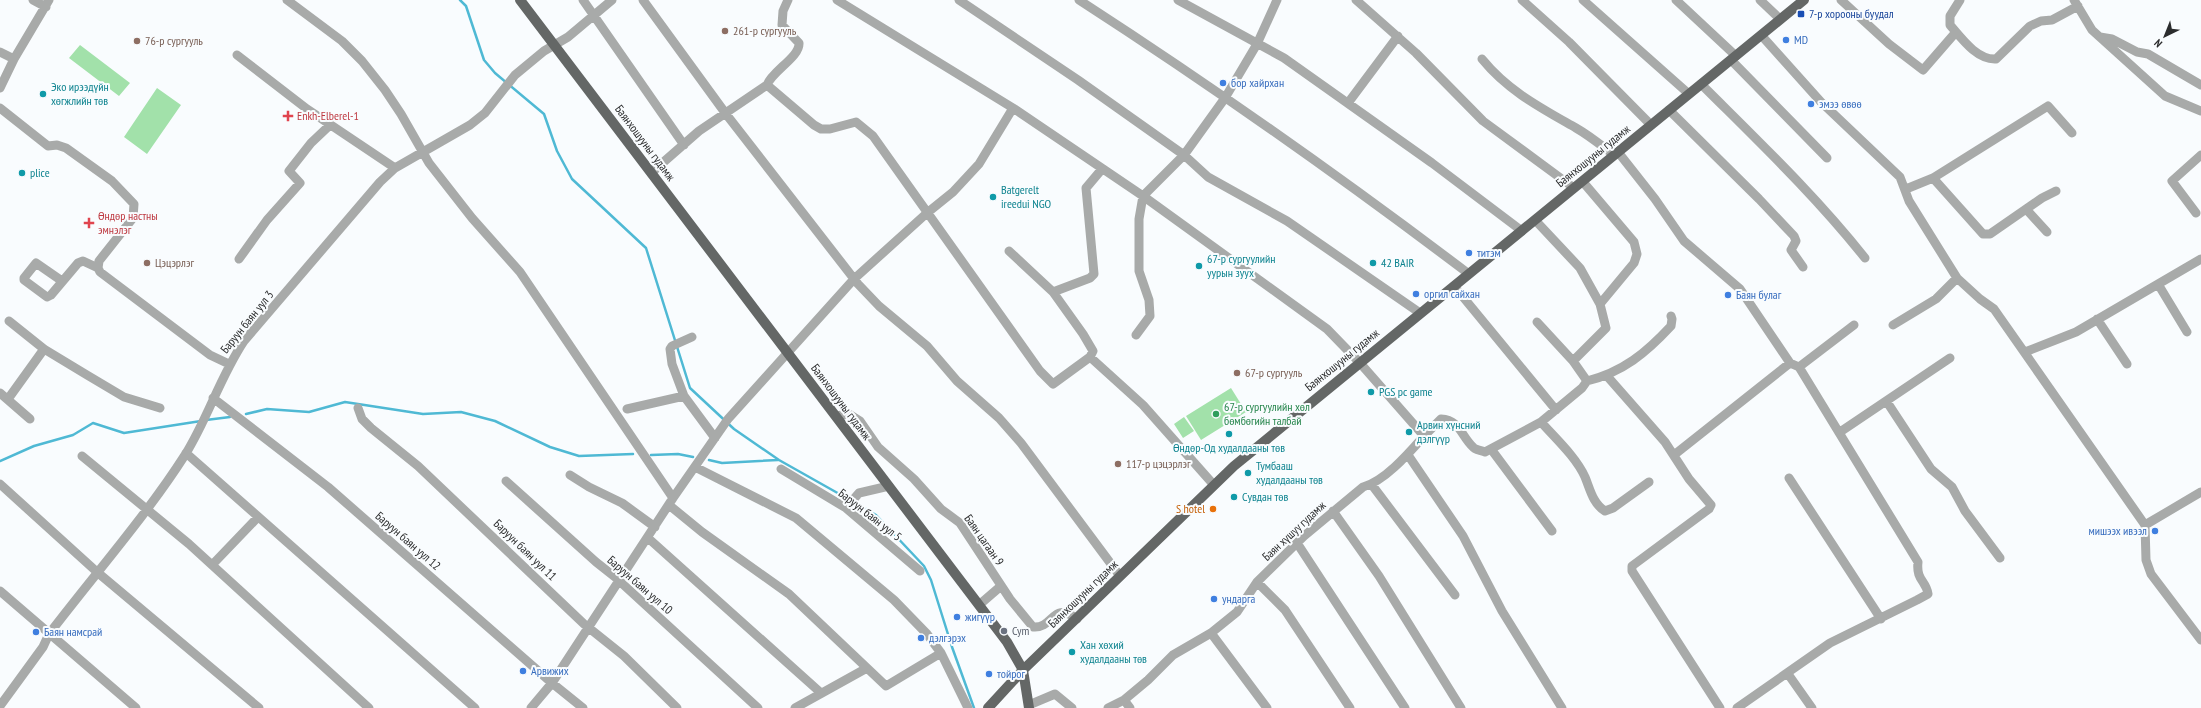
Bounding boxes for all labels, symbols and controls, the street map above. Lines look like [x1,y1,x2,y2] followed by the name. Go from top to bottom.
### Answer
[1809,6,1894,21] place label: 7-р хорооны буудал
[1796,9,1806,19] marker: 7-р хорооны буудал
[2145,16,2185,56] north arrow
[733,23,797,38] place label: 261-р сургууль
[720,26,730,36] marker: 261-р сургууль
[1794,32,1808,47] place label: MD
[145,33,203,48] place label: 76-р сургууль
[1781,35,1791,45] marker: MD
[132,36,142,46] marker: 76-р сургууль
[2151,36,2165,50] text: N
[1231,75,1284,90] place label: бор хайрхан
[1218,78,1228,88] marker: бор хайрхан
[51,79,109,108] place label: Эко ирээдүйн хөгжлийн төв
[38,89,48,99] marker: Эко ирээдүйн хөгжлийн төв
[1819,96,1862,111] place label: эмээ өвөө
[1806,99,1816,109] marker: эмээ өвөө
[612,102,679,184] street label: Баянхошууны гудамж
[297,108,359,123] place label: Enkh-Elberel-1
[282,110,294,122] marker: Enkh-Elberel-1
[1553,121,1633,190] street label: Баянхошууны гудамж
[30,165,50,180] place label: plice
[17,168,27,178] marker: plice
[1001,182,1052,211] place label: Batgerelt ireedui NGO
[988,192,998,202] marker: Batgerelt ireedui NGO
[98,208,158,237] place label: Өндөр настны эмнэлэг
[83,217,95,229] marker: Өндөр настны эмнэлэг
[1477,245,1501,260] place label: титэм
[1464,248,1474,258] marker: титэм
[1207,251,1275,280] place label: 67-р сургуулийн уурын зуух
[155,255,194,270] place label: Цэцэрлэг
[1381,255,1414,270] place label: 42 BAIR
[142,258,152,268] marker: Цэцэрлэг
[1368,258,1378,268] marker: 42 BAIR
[1194,261,1204,271] marker: 67-р сургуулийн уурын зуух
[1424,286,1480,301] place label: оргил сайхан
[217,287,276,356] street label: Баруун баян уул 3
[1736,287,1782,302] place label: Баян булаг
[1411,289,1421,299] marker: оргил сайхан
[1723,290,1733,300] marker: Баян булаг
[1302,325,1382,394] street label: Баянхошууны гудамж
[808,361,875,443] street label: Баянхошууны гудамж
[1245,365,1303,380] place label: 67-р сургууль
[1232,368,1242,378] marker: 67-р сургууль
[1379,384,1432,399] place label: PGS pc game
[1366,387,1376,397] marker: PGS pc game
[1224,399,1310,428] place label: 67-р сургуулийн хөл бөмбөгийн талбай
[1211,409,1221,419] marker: 67-р сургуулийн хөл бөмбөгийн талбай
[1417,417,1481,446] place label: Арвин хүнсний дэлгүүр
[1404,427,1414,437] marker: Арвин хүнсний дэлгүүр
[1224,429,1234,439] marker: Өндөр-Од худалдааны төв
[1173,440,1285,455] place label: Өндөр-Од худалдааны төв
[1126,456,1191,471] place label: 117-р цэцэрлэг
[1256,458,1323,487] place label: Тумбааш худалдааны төв
[1113,459,1123,469] marker: 117-р цэцэрлэг
[1243,468,1253,478] marker: Тумбааш худалдааны төв
[836,485,905,544] street label: Баруун баян уул 5
[1242,489,1288,504] place label: Сувдан төв
[1229,492,1239,502] marker: Сувдан төв
[1259,497,1329,564] street label: Баян хүшуу гудамж
[1176,501,1205,516] place label: S hotel
[1208,504,1218,514] marker: S hotel
[373,508,444,573] street label: Баруун баян уул 12
[961,511,1007,568] street label: Баян цагаан 9
[491,516,560,583] street label: Баруун баян уул 11
[2088,523,2147,538] place label: мишээх ивээл
[2150,526,2160,536] marker: мишээх ивээл
[605,552,676,617] street label: Баруун баян уул 10
[1045,556,1121,631] street label: Баянхошууны гудамж
[1222,591,1256,606] place label: ундарга
[1209,594,1219,604] marker: ундарга
[965,609,995,624] place label: жигүүр
[952,612,962,622] marker: жигүүр
[1012,623,1030,638] place label: Cym
[44,624,102,639] place label: Баян намсрай
[999,626,1009,636] marker: Cym
[31,627,41,637] marker: Баян намсрай
[929,630,966,645] place label: дэлгэрэх
[916,633,926,643] marker: дэлгэрэх
[1080,637,1147,666] place label: Хан хөхий худалдааны төв
[1067,647,1077,657] marker: Хан хөхий худалдааны төв
[531,663,569,678] place label: Арвижих
[518,666,528,676] marker: Арвижих
[997,666,1026,681] place label: тойрог
[984,669,994,679] marker: тойрог

